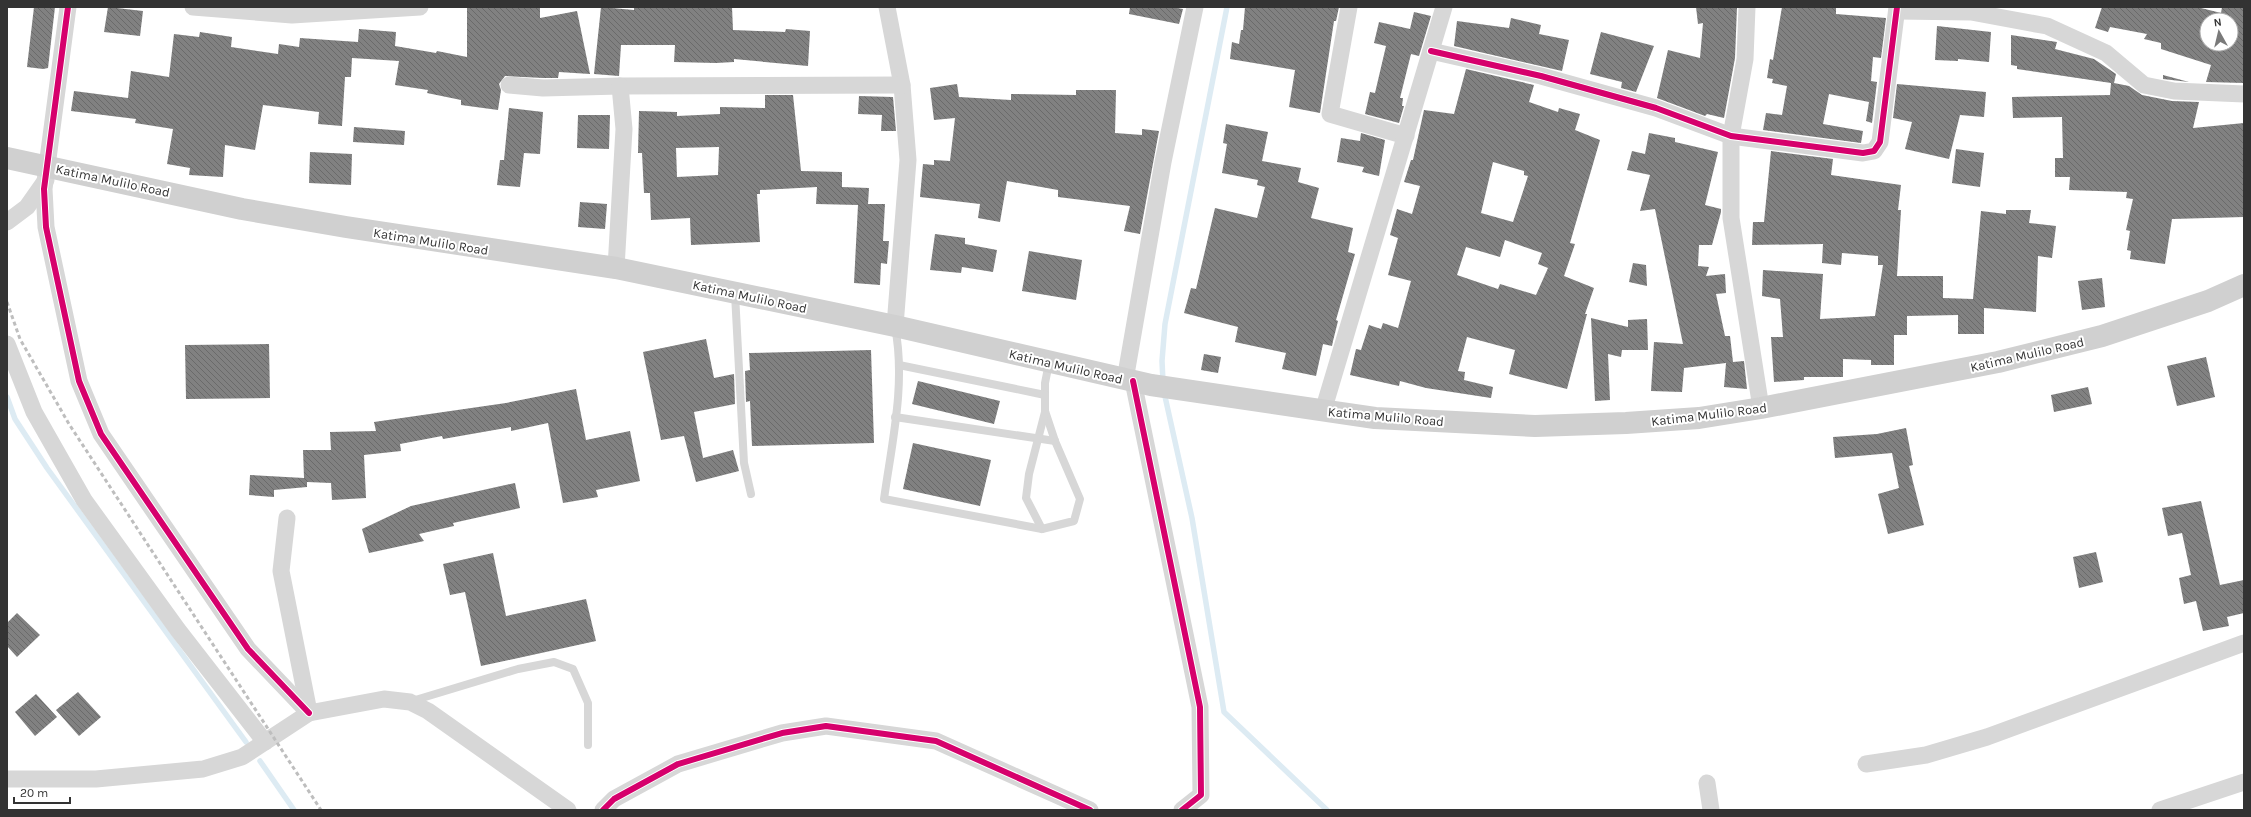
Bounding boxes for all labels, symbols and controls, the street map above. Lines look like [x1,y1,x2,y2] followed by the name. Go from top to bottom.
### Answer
[2199,12,2239,52] north arrow
[2213,16,2222,30] text: N
[54,161,171,200] street label: Katima Mulilo Road
[372,225,490,258] street label: Katima Mulilo Road
[691,277,808,316] street label: Katima Mulilo Road
[1969,334,2086,375] street label: Katima Mulilo Road
[1007,346,1124,387] street label: Katima Mulilo Road
[1650,400,1768,429] street label: Katima Mulilo Road
[1327,404,1445,429] street label: Katima Mulilo Road
[14,779,70,805] scale bar
[20,786,48,800] text: 20 m

